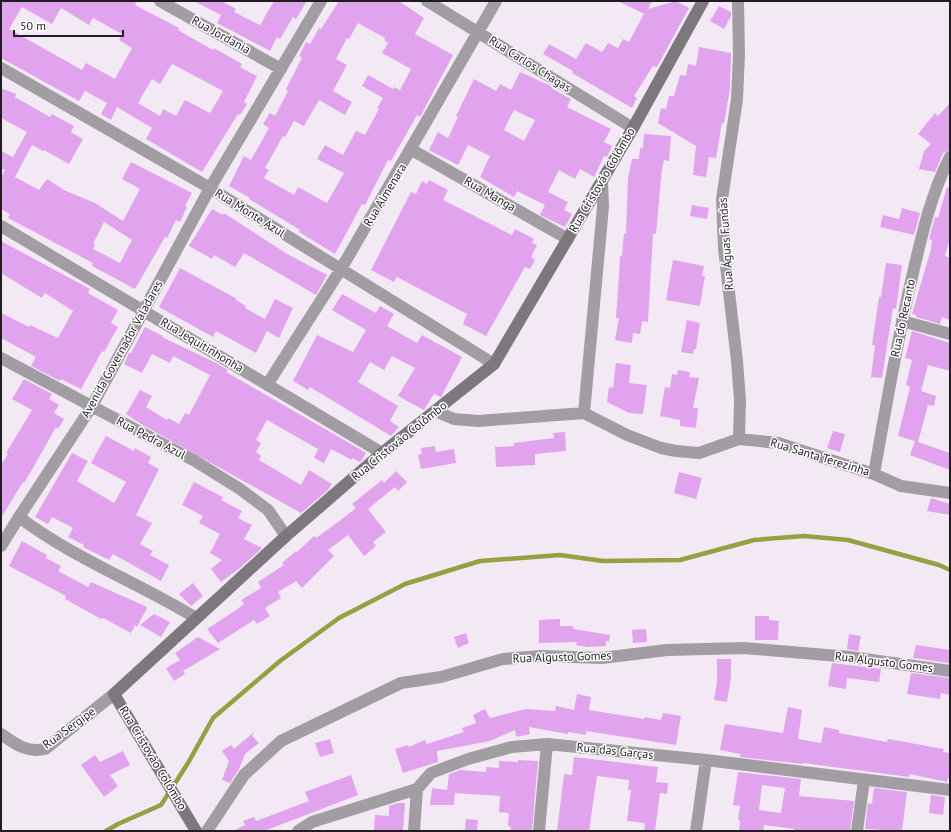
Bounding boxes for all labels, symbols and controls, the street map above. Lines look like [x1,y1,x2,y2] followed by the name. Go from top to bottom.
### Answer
[14,12,123,38] scale bar
[189,12,253,57] street label: Rua Jordania
[20,18,46,33] text: 50 m
[486,32,574,95] street label: Rua Carlos Chagas
[565,125,638,235] street label: Rua Cristovão Colômbo
[360,160,409,229] street label: Rua Almenara
[462,173,519,214] street label: Rua Manga
[212,185,289,240] street label: Rua Monte Azul
[715,197,736,291] street label: Rua Águas Fundas
[77,277,166,420] street label: Avenida Governador Valadares
[887,277,918,358] street label: Rua do Recanto
[158,314,247,375] street label: Rua Jequitinhonha
[348,397,450,484] street label: Rua Cristovão Colômbo
[114,413,189,462] street label: Rua Pedra Azul
[769,434,872,479] street label: Rua Santa Terezinha
[512,647,612,666] street label: Rua Algusto Gomes
[834,648,934,675] street label: Rua Algusto Gomes
[39,703,98,752] street label: Rua Sergipe
[116,703,190,812] street label: Rua Cristovão Colômbo
[576,739,654,762] street label: Rua das Garças

